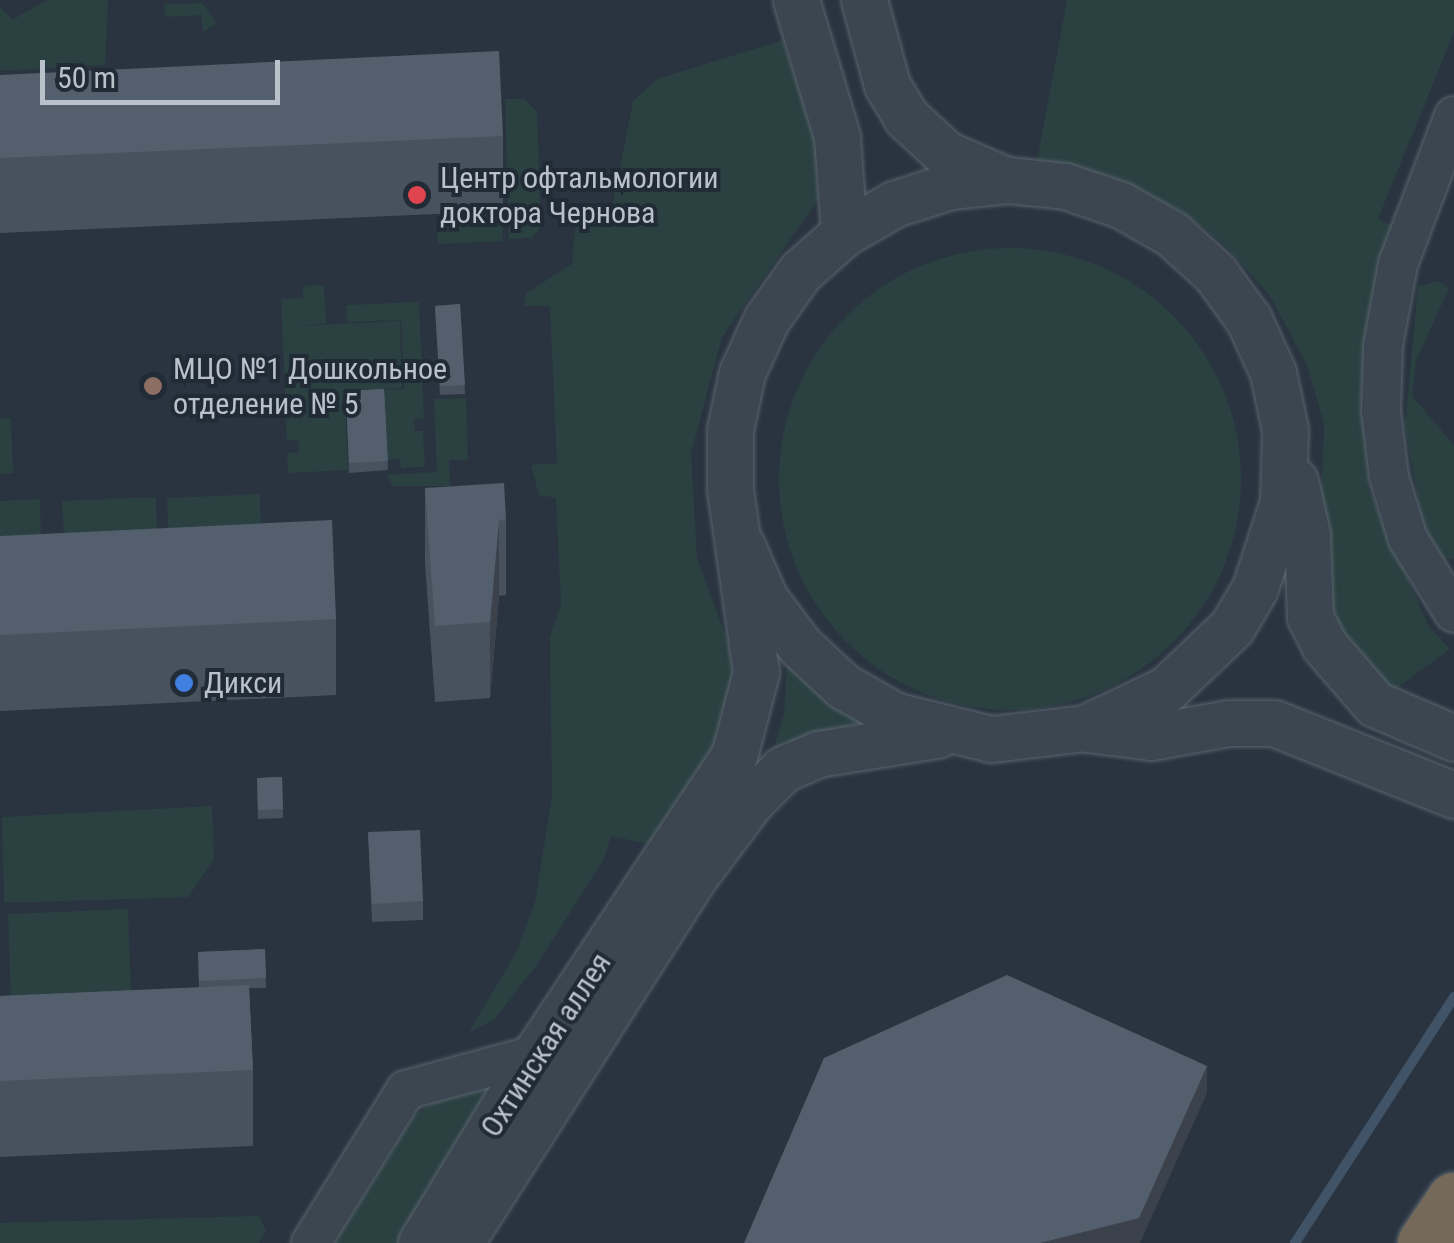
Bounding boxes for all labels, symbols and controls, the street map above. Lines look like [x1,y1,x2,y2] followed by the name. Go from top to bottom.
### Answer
[45,40,285,102] scale bar
[57,60,116,95] text: 50 m
[440,160,719,230] place label: Центр офтальмологии доктора Чернова
[404,182,430,208] marker: Центр офтальмологии доктора Чернова
[173,351,447,422] place label: МЦО №1 Дошкольное отделение № 5
[142,375,164,397] marker: МЦО №1 Дошкольное отделение № 5
[204,665,282,701] place label: Дикси
[173,672,195,694] marker: Дикси
[473,946,619,1144] street label: Охтинская аллея

